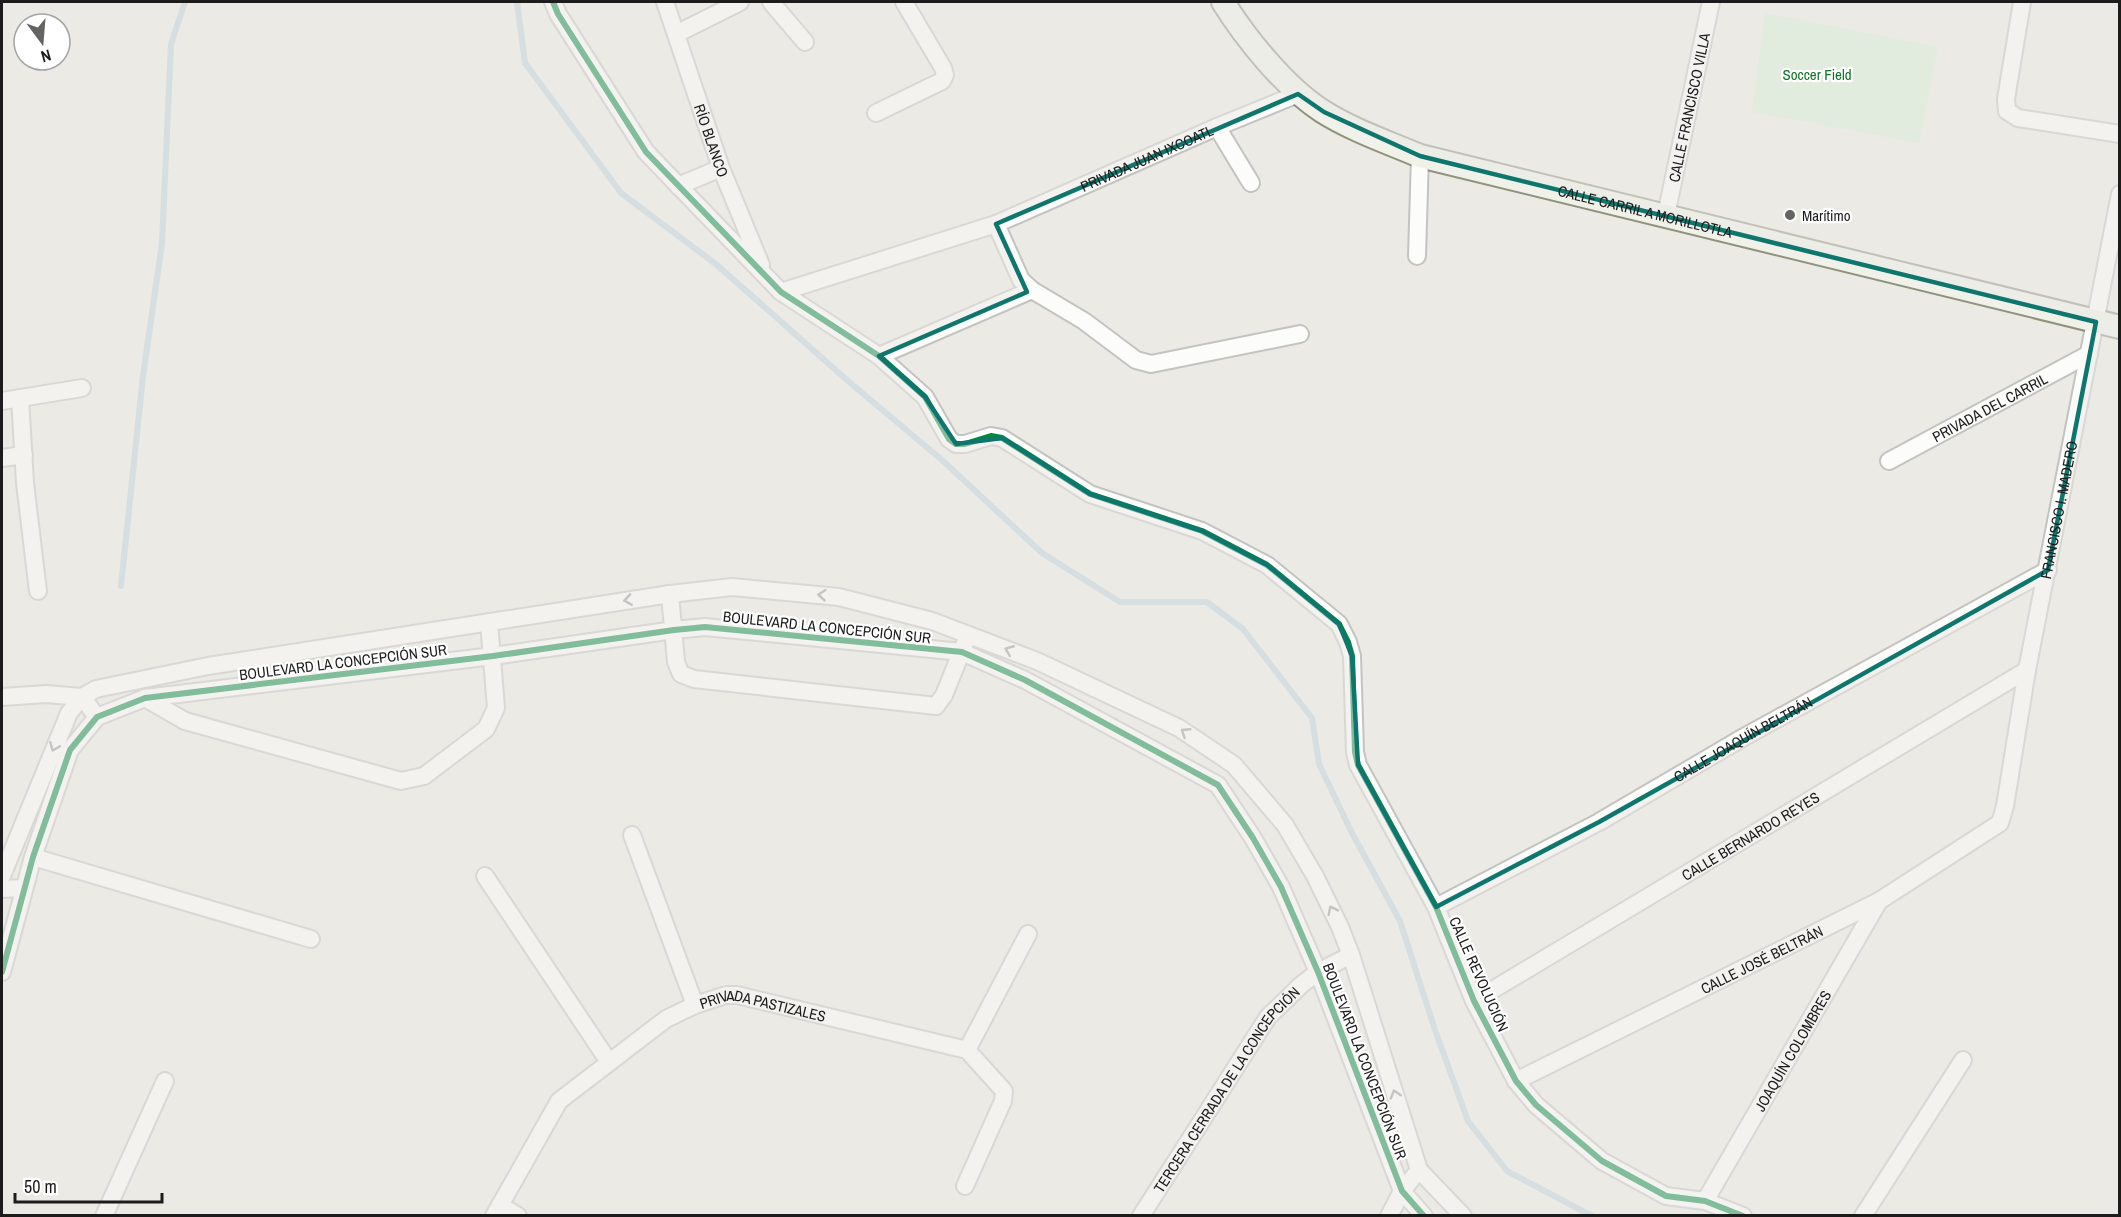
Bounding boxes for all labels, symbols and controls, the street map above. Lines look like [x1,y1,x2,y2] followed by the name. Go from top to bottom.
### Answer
[12,12,72,72] north arrow
[1663,30,1715,184] street label: CALLE FRANCISCO VILLA
[39,45,54,68] text: N
[1782,64,1852,85] park label: Soccer Field
[690,101,734,180] street label: RÍO BLANCO
[1077,119,1217,196] street label: PRIVADA JUAN IXCOATL
[1556,180,1735,243] street label: CALLE CARRIL A MORILLOTLA
[1802,205,1851,226] place label: Marítimo
[1783,208,1797,222] marker: Marítimo
[1928,368,2051,447] street label: PRIVADA DEL CARRIL
[2035,439,2082,580] street label: FRANCISCO I. MADERO
[818,589,827,602] one-way arrow
[624,593,634,606] one-way arrow
[722,606,932,648] street label: BOULEVARD LA CONCEPCIÓN SUR
[238,639,448,685] street label: BOULEVARD LA CONCEPCIÓN SUR
[1004,645,1015,657] one-way arrow
[1670,691,1816,787] street label: CALLE JOAQUÍN BELTRÁN
[1181,729,1192,740] one-way arrow
[49,741,61,752] one-way arrow
[1677,786,1823,885] street label: CALLE BERNARDO REYES
[1327,906,1339,917] one-way arrow
[1444,913,1514,1035] street label: CALLE REVOLUCIÓN
[1697,920,1826,998] street label: CALLE JOSÉ BELTRÁN
[1318,960,1412,1162] street label: BOULEVARD LA CONCEPCIÓN SUR
[1148,982,1304,1196] street label: TERCERA CERRADA DE LA CONCEPCIÓN
[697,984,828,1026] street label: PRIVADA PASTIZALES
[1749,986,1836,1115] street label: JOAQUÍN COLOMBRES
[1390,1089,1402,1100] one-way arrow
[15,1166,162,1204] scale bar
[24,1174,57,1199] text: 50 m

